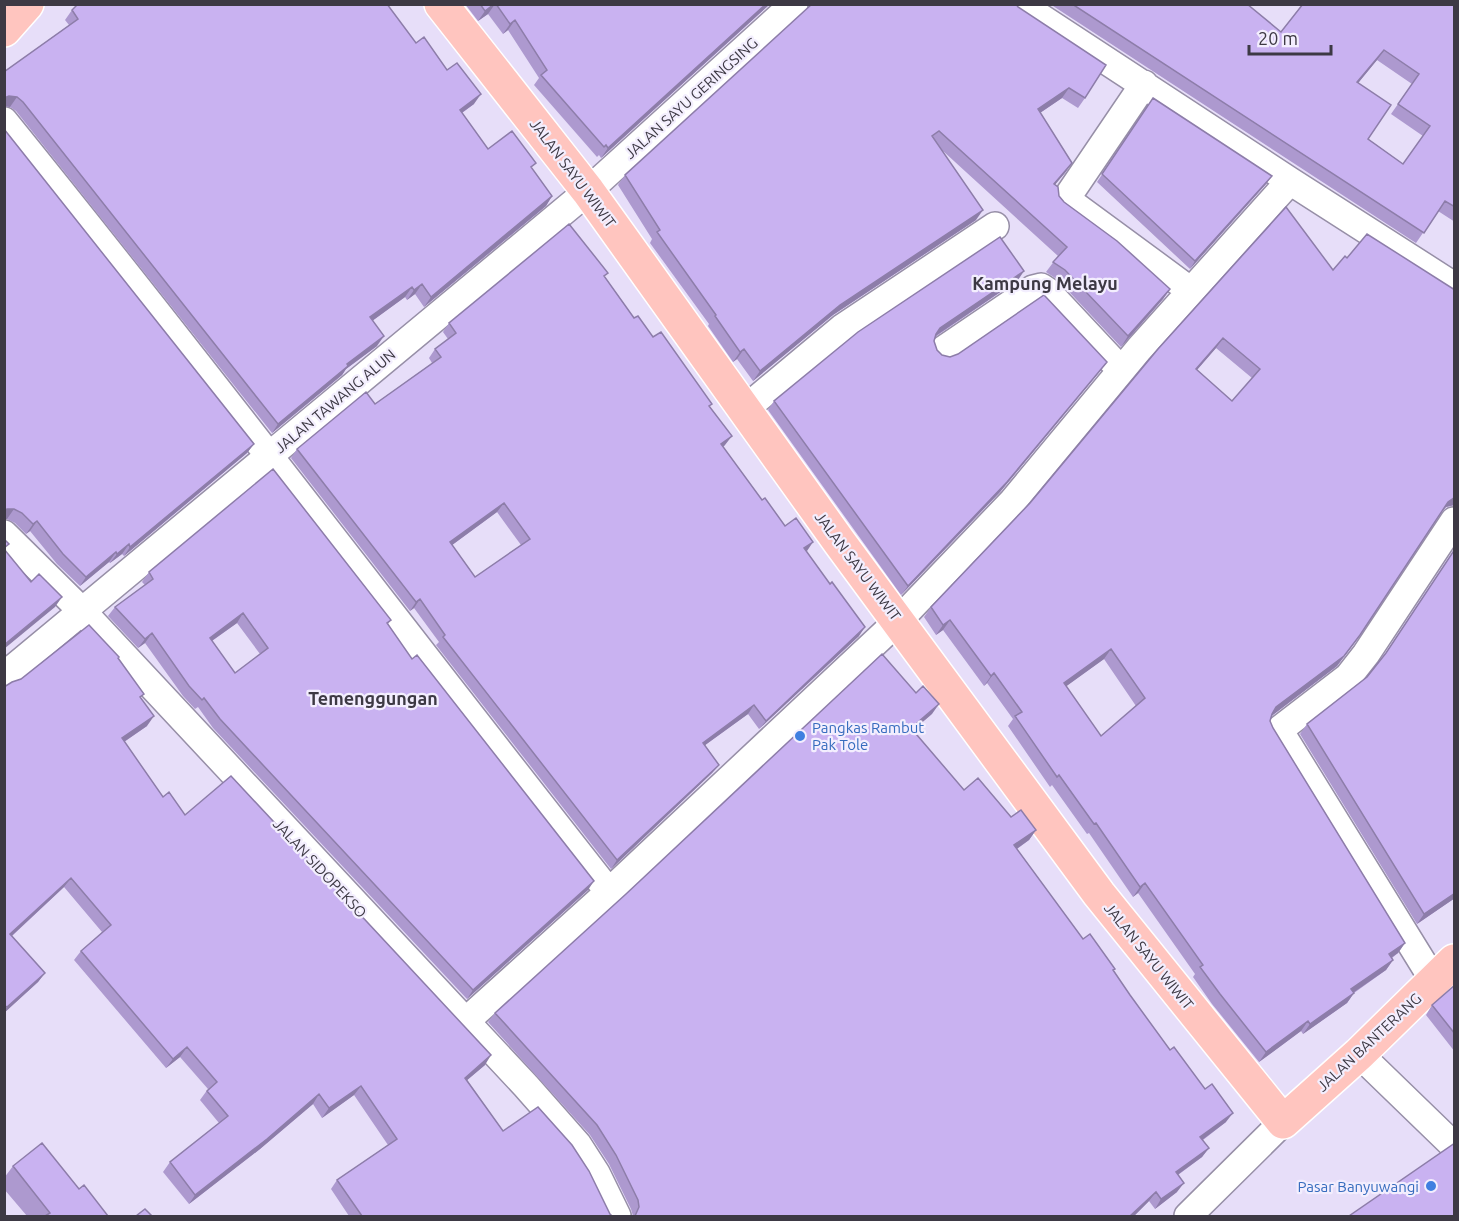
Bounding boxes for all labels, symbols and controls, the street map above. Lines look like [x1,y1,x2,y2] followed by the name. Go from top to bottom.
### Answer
[1249,18,1332,56] scale bar
[1258,28,1298,48] text: 20 m
[621,34,761,162] street label: JALAN SAYU GERINGSING
[527,115,620,231] street label: JALAN SAYU WIWIT
[972,273,1118,293] district label: Kampung Melayu
[271,346,399,456] street label: JALAN TAWANG ALUN
[812,508,905,624] street label: JALAN SAYU WIWIT
[308,688,438,708] district label: Temenggungan
[812,719,924,753] place label: Pangkas Rambut Pak Tole
[793,729,807,743] marker: Pangkas Rambut Pak Tole
[270,815,370,921] street label: JALAN SIDOPEKSO
[1101,899,1197,1013] street label: JALAN SAYU WIWIT
[1313,989,1425,1095] street label: JALAN BANTERANG
[1297,1178,1419,1195] place label: Pasar Banyuwangi
[1424,1179,1438,1193] marker: Pasar Banyuwangi

